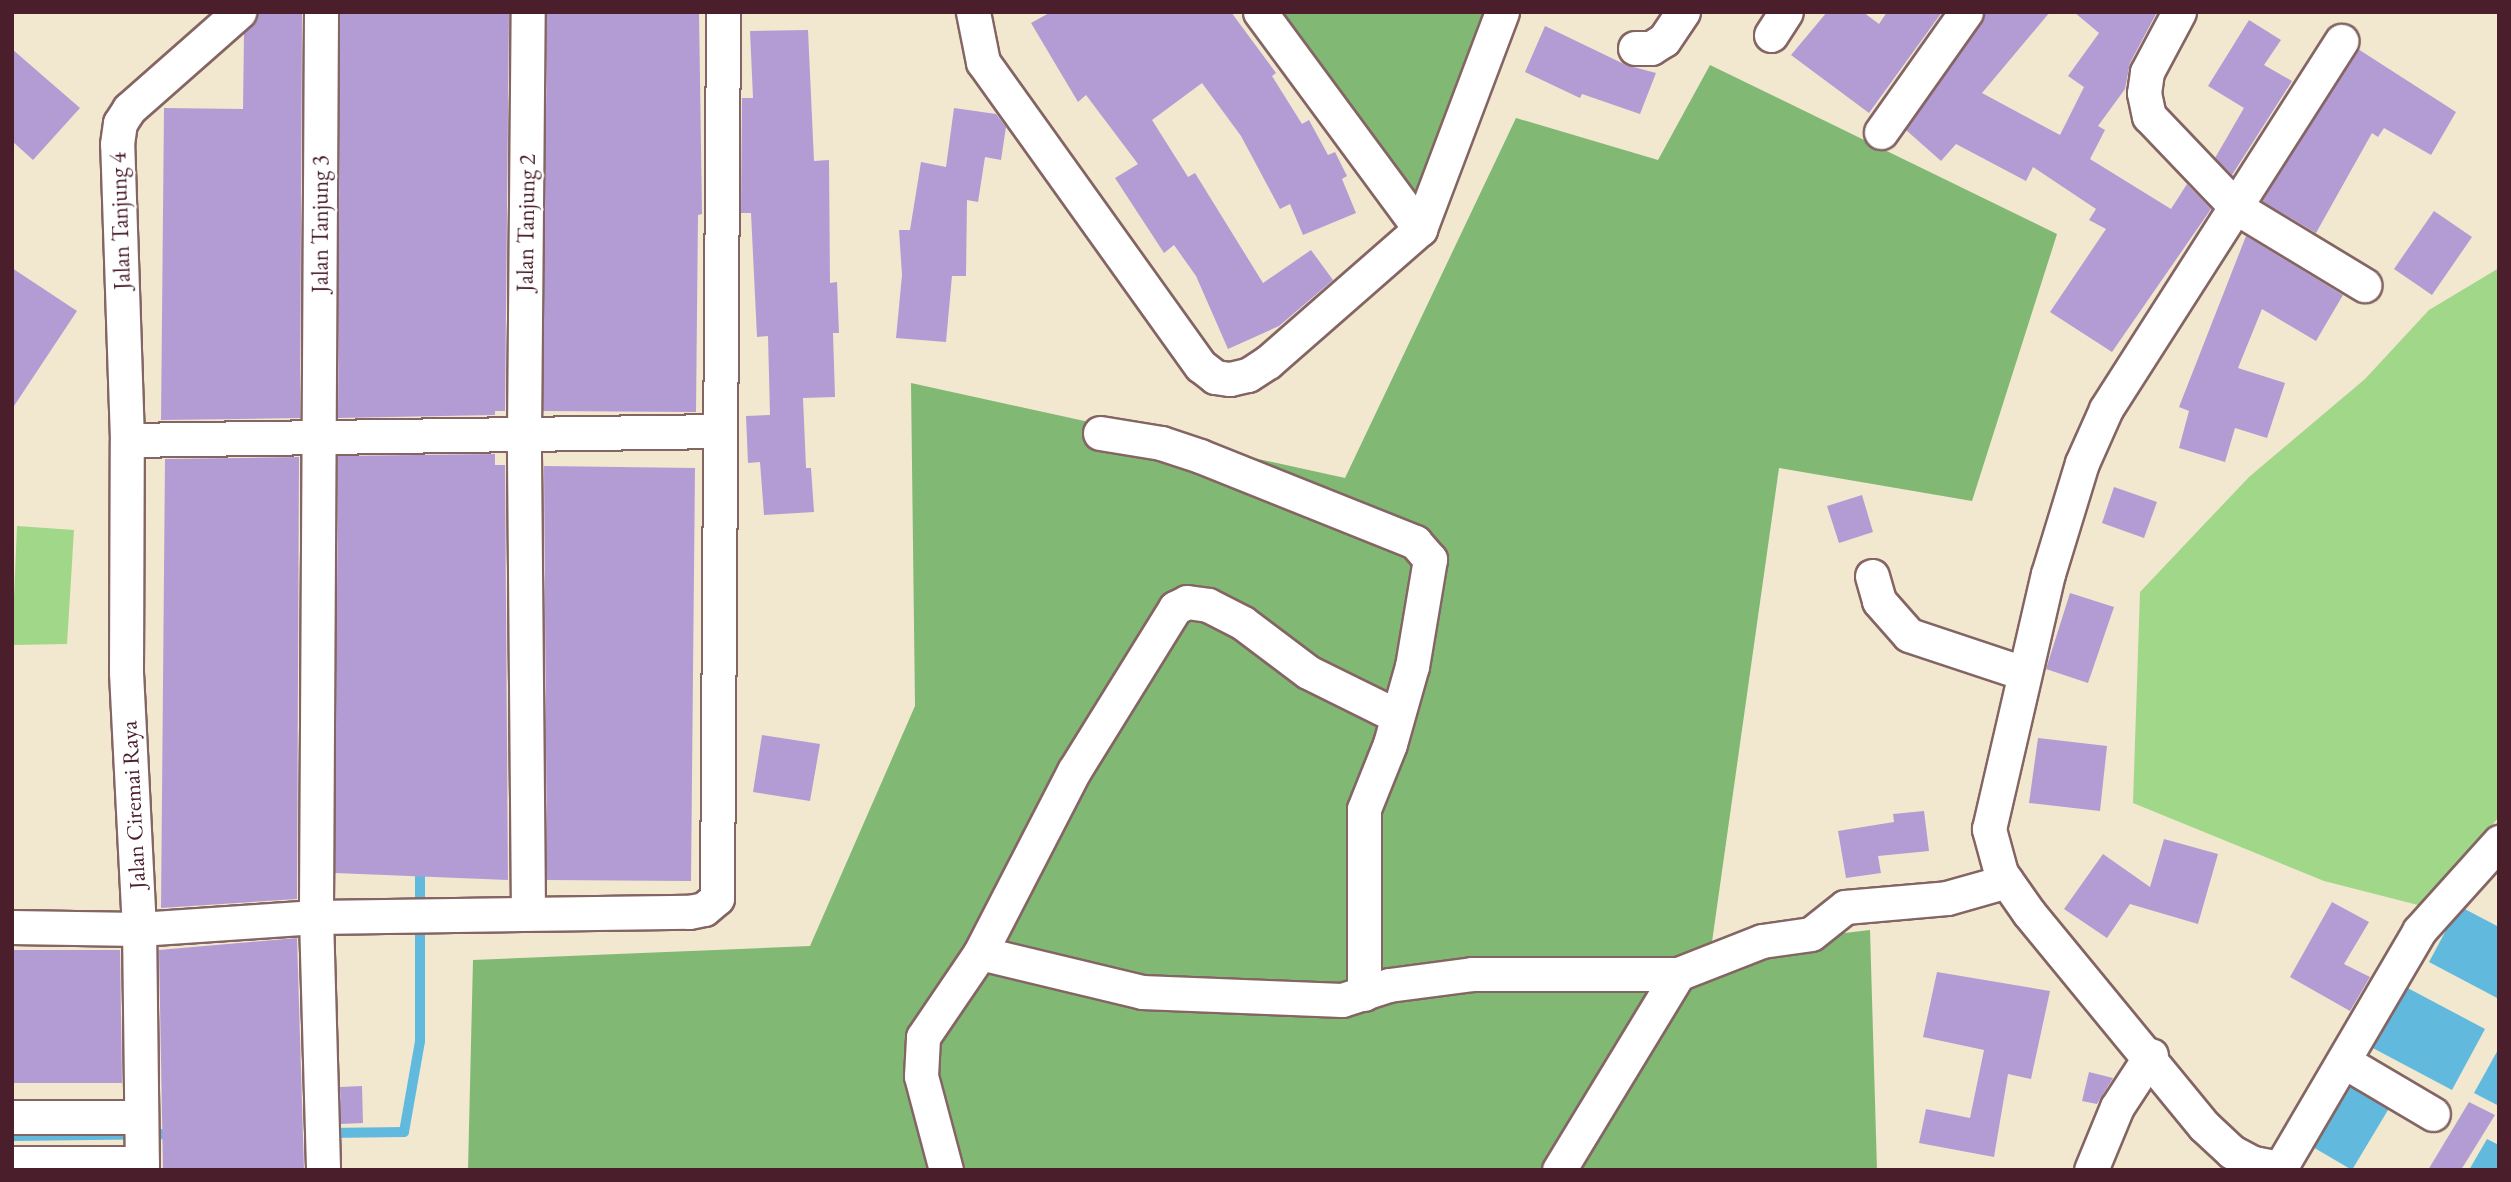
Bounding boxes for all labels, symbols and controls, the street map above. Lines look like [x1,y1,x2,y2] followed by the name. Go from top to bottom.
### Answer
[104,152,136,290] street label: Jalan Tanjung 4
[511,154,541,292] street label: Jalan Tanjung 2
[306,155,334,293] street label: Jalan Tanjung 3
[115,720,151,890] street label: Jalan Ciremai Raya

